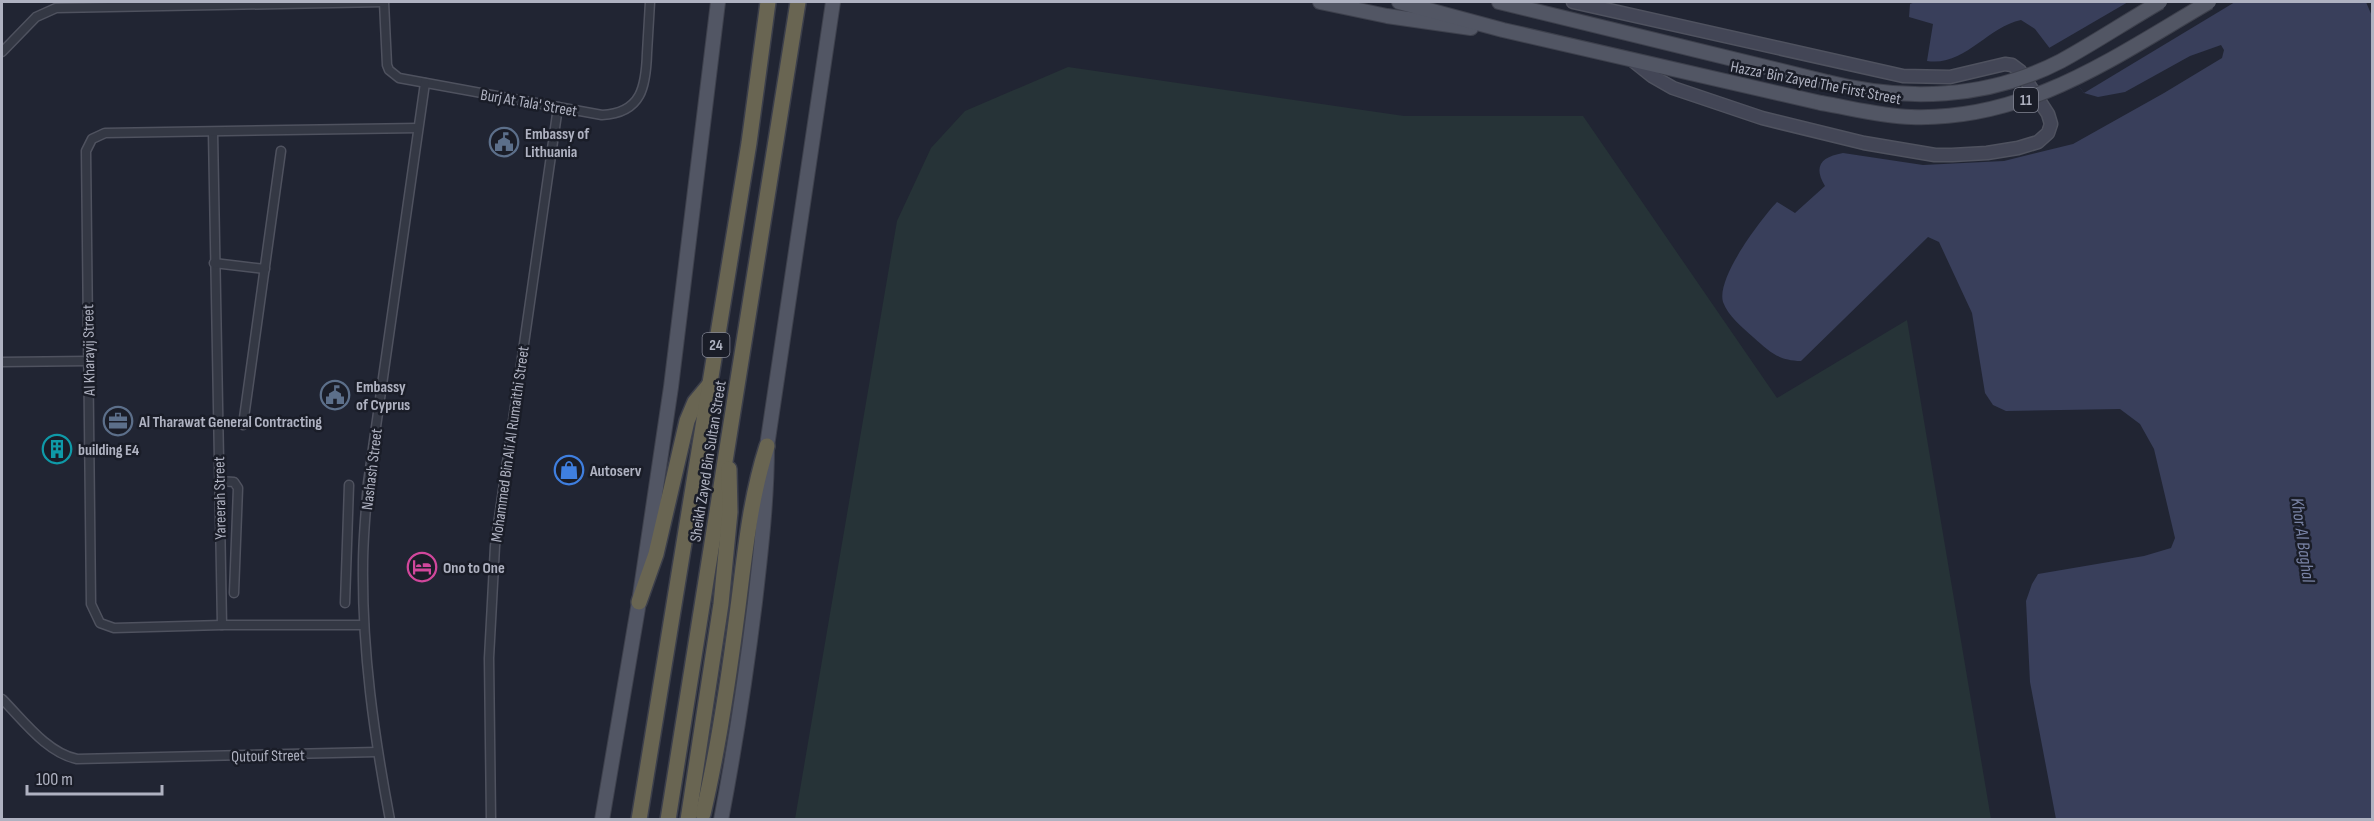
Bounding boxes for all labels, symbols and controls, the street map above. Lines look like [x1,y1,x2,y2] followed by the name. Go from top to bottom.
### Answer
[1729,58,1903,109] street label: Hazza' Bin Zayed The First Street
[479,86,579,121] street label: Burj At Tala' Street
[2014,88,2038,112] road number: 11
[525,125,590,162] place label: Embassy of Lithuania
[488,126,520,158] public building icon: Embassy of Lithuania
[79,304,100,397] street label: Al Kharayij Street
[702,333,730,357] road number: 24
[487,345,534,543] street label: Mohammed Bin Ali Al Rumaithi Street
[356,378,410,415] place label: Embassy of Cyprus
[319,379,351,411] public building icon: Embassy of Cyprus
[686,379,731,543] street label: Sheikh Zayed Bin Sultan Street
[102,405,134,437] office icon: Al Tharawat General Contracting
[138,413,322,432] place label: Al Tharawat General Contracting
[358,427,387,511] street label: Nashash Street
[41,433,73,465] building icon: building E4
[78,441,140,460] place label: building E4
[553,454,585,486] shop icon: Autoserv
[210,456,231,540] street label: Yareerah Street
[589,462,642,481] place label: Autoserv
[2286,496,2319,584] water label: Khor Al Baghal
[406,551,438,583] hotel icon: Ono to One
[443,559,505,578] place label: Ono to One
[231,746,305,767] street label: Qutouf Street
[27,758,162,796] scale bar
[36,769,73,790] text: 100 m

